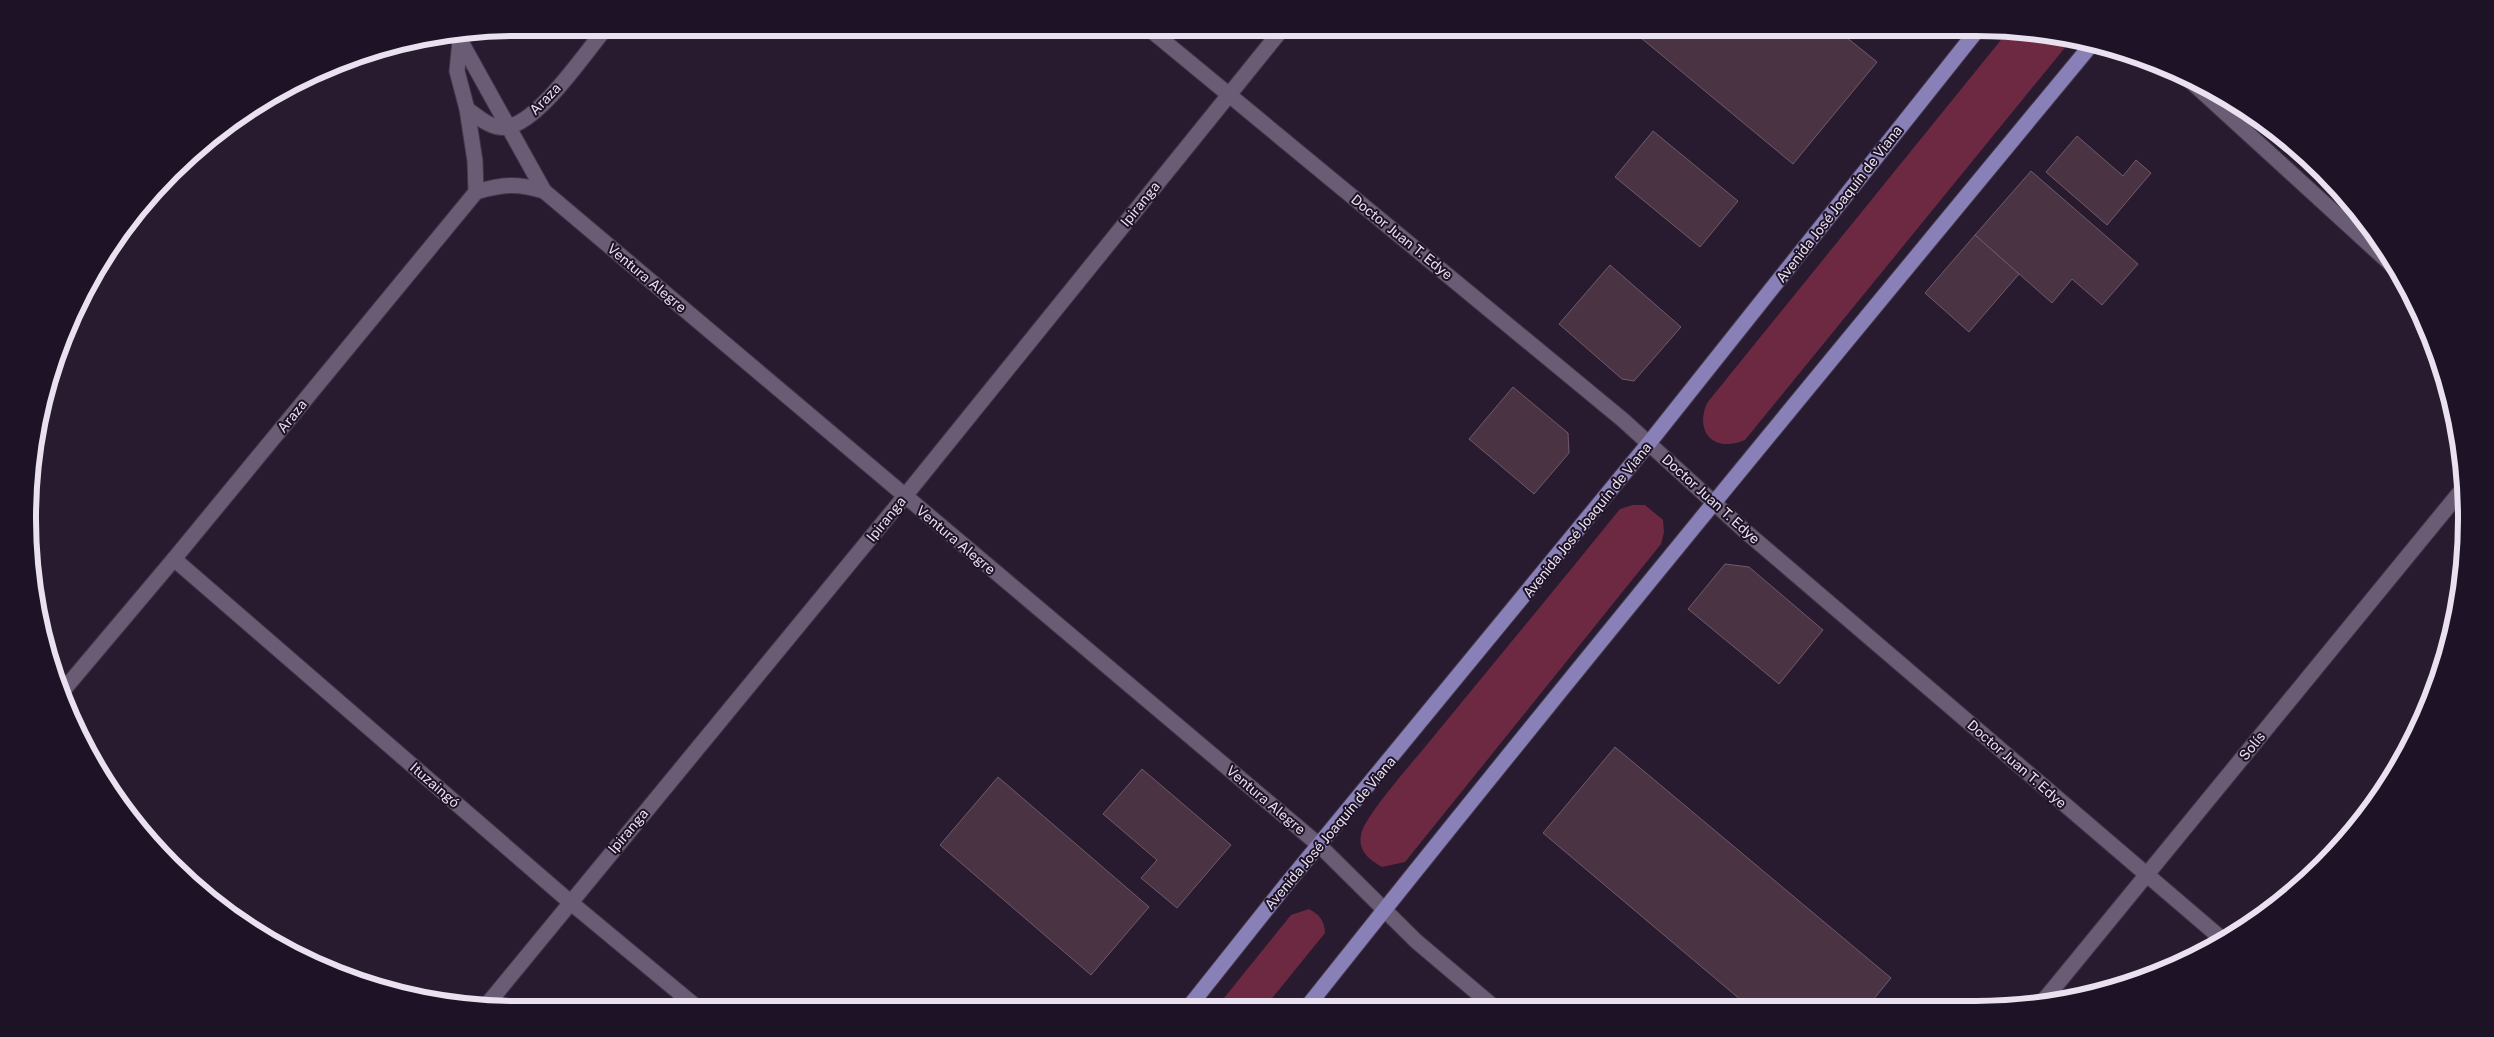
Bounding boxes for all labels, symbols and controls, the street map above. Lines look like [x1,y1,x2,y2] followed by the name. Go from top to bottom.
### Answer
[526,80,564,118] street label: Araza
[1773,122,1905,286] street label: Avenida José Joaquín de Viana
[1117,178,1163,230] street label: Ipiranga
[1348,191,1456,283] street label: Doctor Juan T. Edye
[604,240,690,316] street label: Ventura Alegre
[274,396,310,436] street label: Araza
[1520,439,1654,601] street label: Avenida José Joaquín de Viana
[1659,451,1763,547] street label: Doctor Juan T. Edye
[863,493,909,545] street label: Ipiranga
[913,502,999,578] street label: Ventura Alegre
[1964,717,2070,811] street label: Doctor Juan T. Edye
[2236,729,2268,763] street label: Solís
[1261,753,1399,913] street label: Avenida José Joaquín de Viana
[407,759,463,811] street label: Ituzaingó
[1223,762,1309,838] street label: Ventura Alegre
[605,805,651,857] street label: Ipiranga

